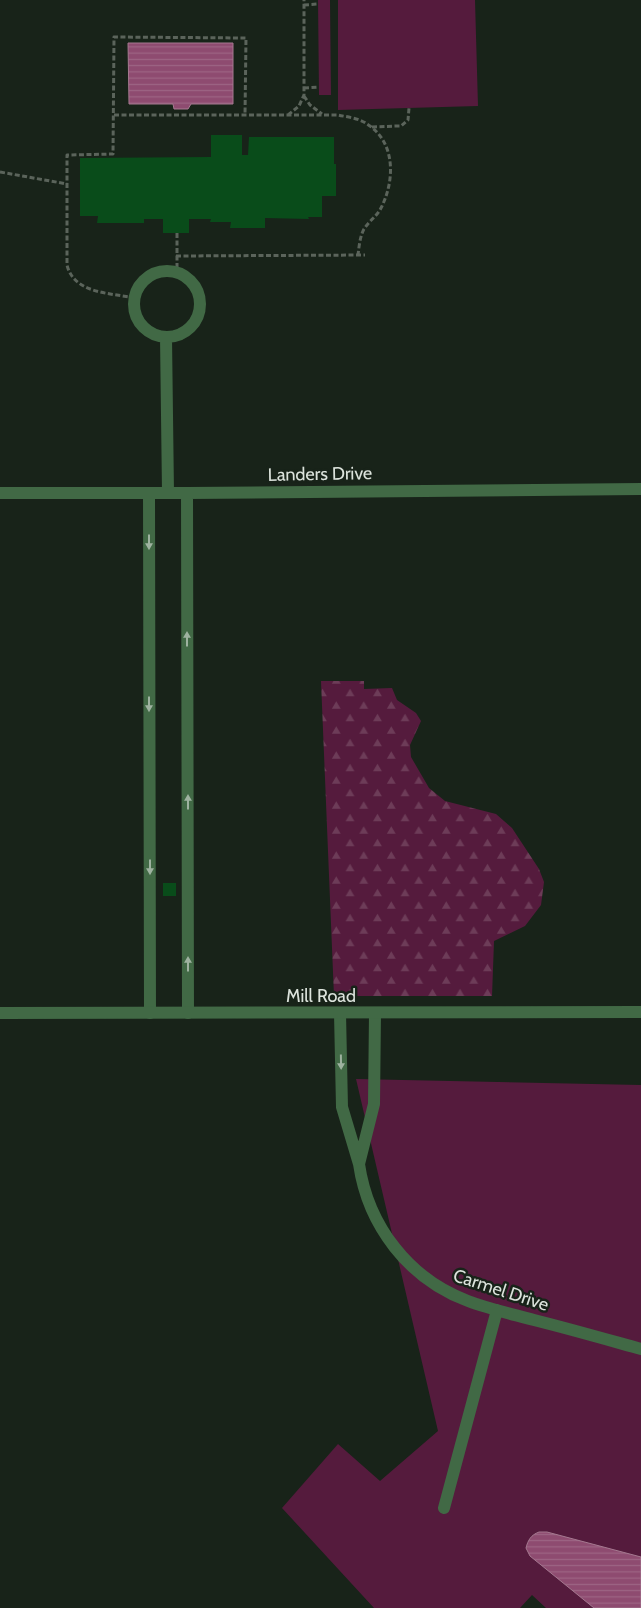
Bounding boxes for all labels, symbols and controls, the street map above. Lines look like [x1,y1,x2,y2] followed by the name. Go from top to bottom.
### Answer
[268,462,372,486] street label: Landers Drive
[145,534,153,550] one-way arrow
[183,631,191,647] one-way arrow
[145,697,153,713] one-way arrow
[184,794,192,810] one-way arrow
[146,859,154,875] one-way arrow
[184,956,192,972] one-way arrow
[286,985,356,1007] street label: Mill Road
[337,1054,345,1070] one-way arrow
[450,1264,552,1316] street label: Carmel Drive

